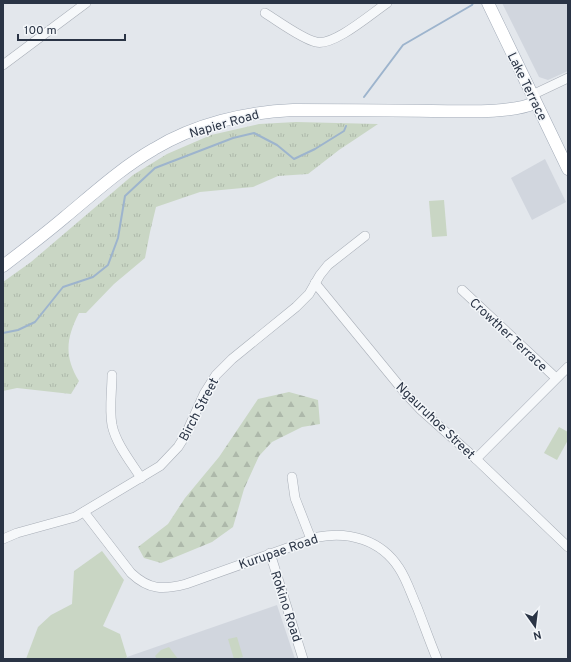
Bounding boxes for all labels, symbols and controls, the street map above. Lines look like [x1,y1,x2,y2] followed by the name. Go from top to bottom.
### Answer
[18,16,125,42] scale bar
[24,23,57,39] text: 100 m
[503,50,550,124] street label: Lake Terrace
[188,107,261,143] street label: Napier Road
[465,295,550,376] street label: Crowther Terrace
[176,376,223,444] street label: Birch Street
[392,380,478,463] street label: Ngauruhoe Street
[237,532,320,574] street label: Kurupae Road
[266,569,304,644] street label: Rokino Road
[515,606,555,646] north arrow
[532,627,543,642] text: N

